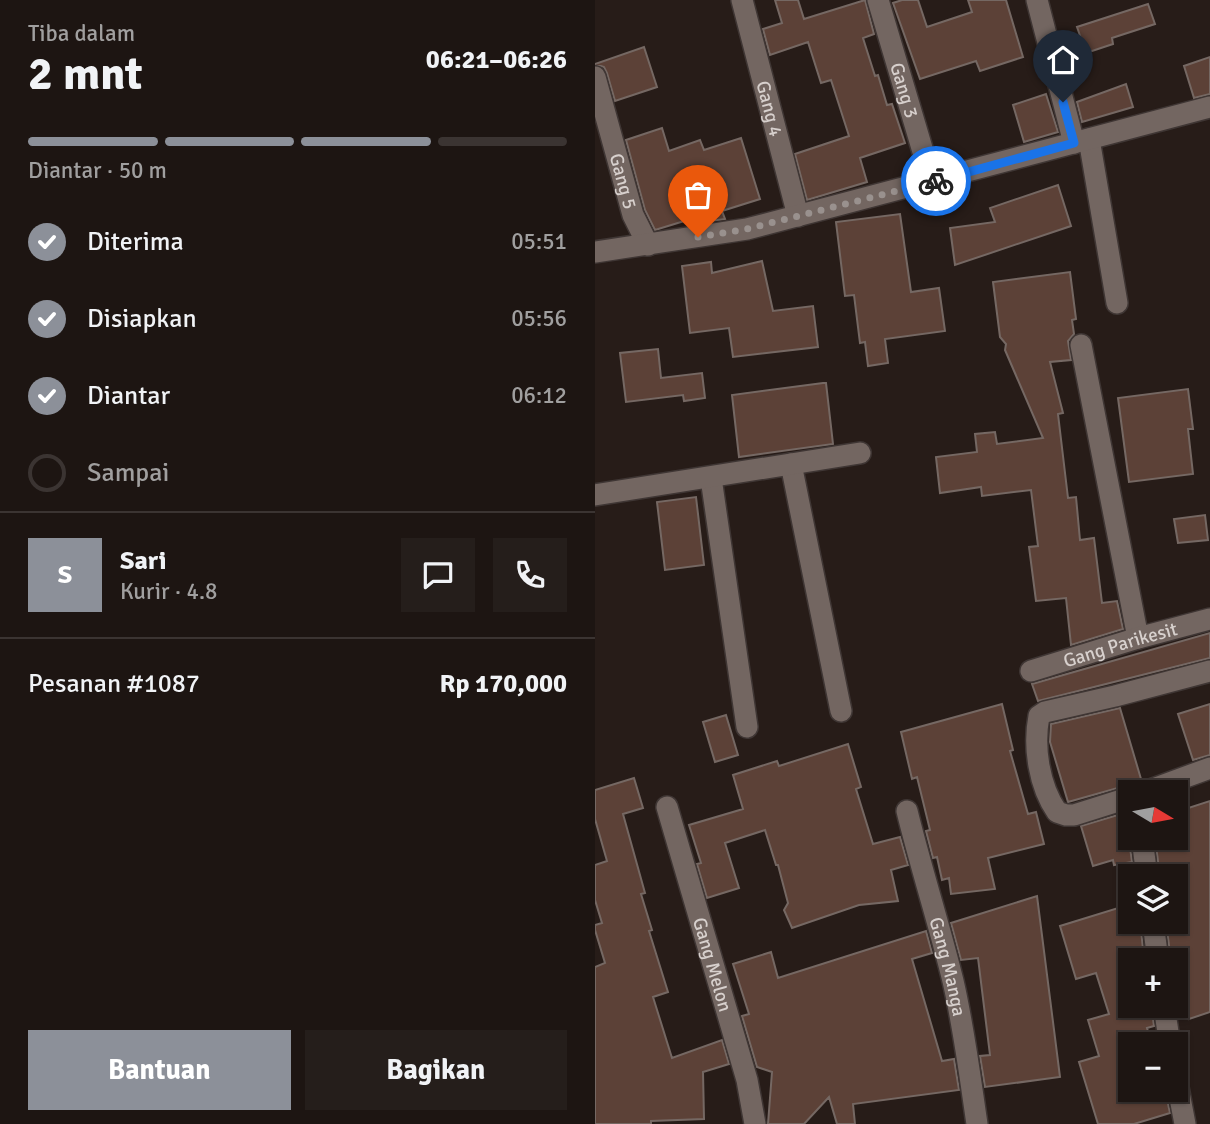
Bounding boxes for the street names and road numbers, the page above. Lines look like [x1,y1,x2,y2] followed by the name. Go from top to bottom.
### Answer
[884,60,923,121] street label: Gang 3
[750,78,788,139] street label: Gang 4
[604,151,642,212] street label: Gang 5
[1060,617,1180,673] street label: Gang Parikesit
[924,914,971,1018] street label: Gang Manga
[687,915,737,1015] street label: Gang Melon

